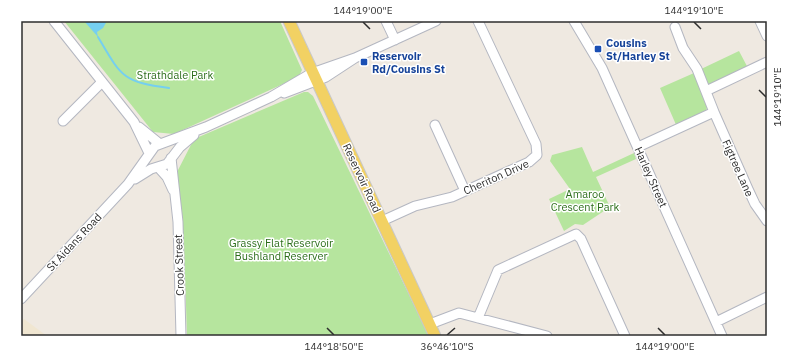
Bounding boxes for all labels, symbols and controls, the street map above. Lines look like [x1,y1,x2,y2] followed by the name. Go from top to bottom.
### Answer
[333,4,393,17] text: 144°19'00"E
[664,4,724,17] text: 144°19'10"E
[606,36,670,63] place label: Cousins St/Harley St
[593,44,603,54] marker: Cousins St/Harley St
[372,49,445,76] place label: Reservoir Rd/Cousins St
[359,57,369,67] marker: Reservoir Rd/Cousins St
[771,67,784,127] text: 144°19'10"E
[137,68,213,82] park label: Strathdale Park
[719,137,757,199] street label: Figtree Lane
[340,141,384,215] street label: Reservoir Road
[631,144,671,210] street label: Harley Street
[461,156,531,198] street label: Cheriton Drive
[551,187,620,214] park label: Amaroo Crescent Park
[44,210,104,274] street label: St Aidans Road
[171,234,187,296] street label: Crook Street
[229,236,333,263] park label: Grassy Flat Reservoir Bushland Reserver
[304,340,364,353] text: 144°18'50"E
[420,340,474,353] text: 36°46'10"S
[635,340,695,353] text: 144°19'00"E

